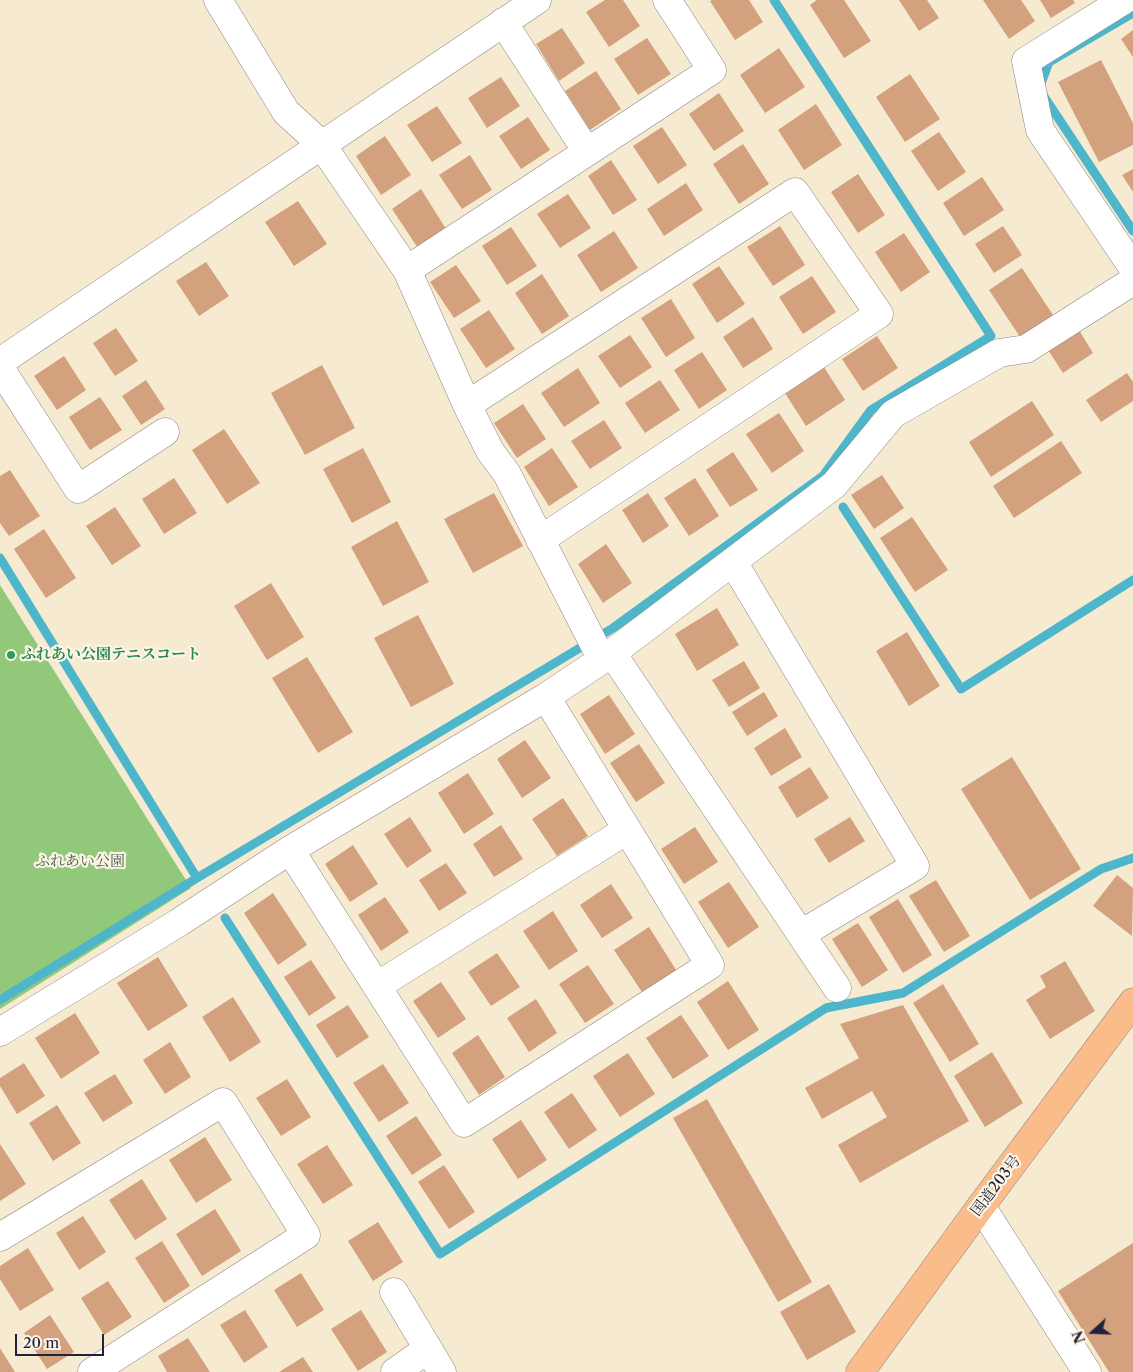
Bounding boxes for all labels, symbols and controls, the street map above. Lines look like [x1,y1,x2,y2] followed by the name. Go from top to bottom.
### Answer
[21,646,201,664] place label: ふれあい公園テニスコート
[5,649,17,661] marker: ふれあい公園テニスコート
[35,853,125,871] park label: ふれあい公園
[967,1152,1025,1220] street label: 国道203号
[1068,1307,1118,1357] north arrow
[18,1324,106,1356] scale bar
[1068,1328,1089,1346] text: N
[23,1333,59,1352] text: 20 m

